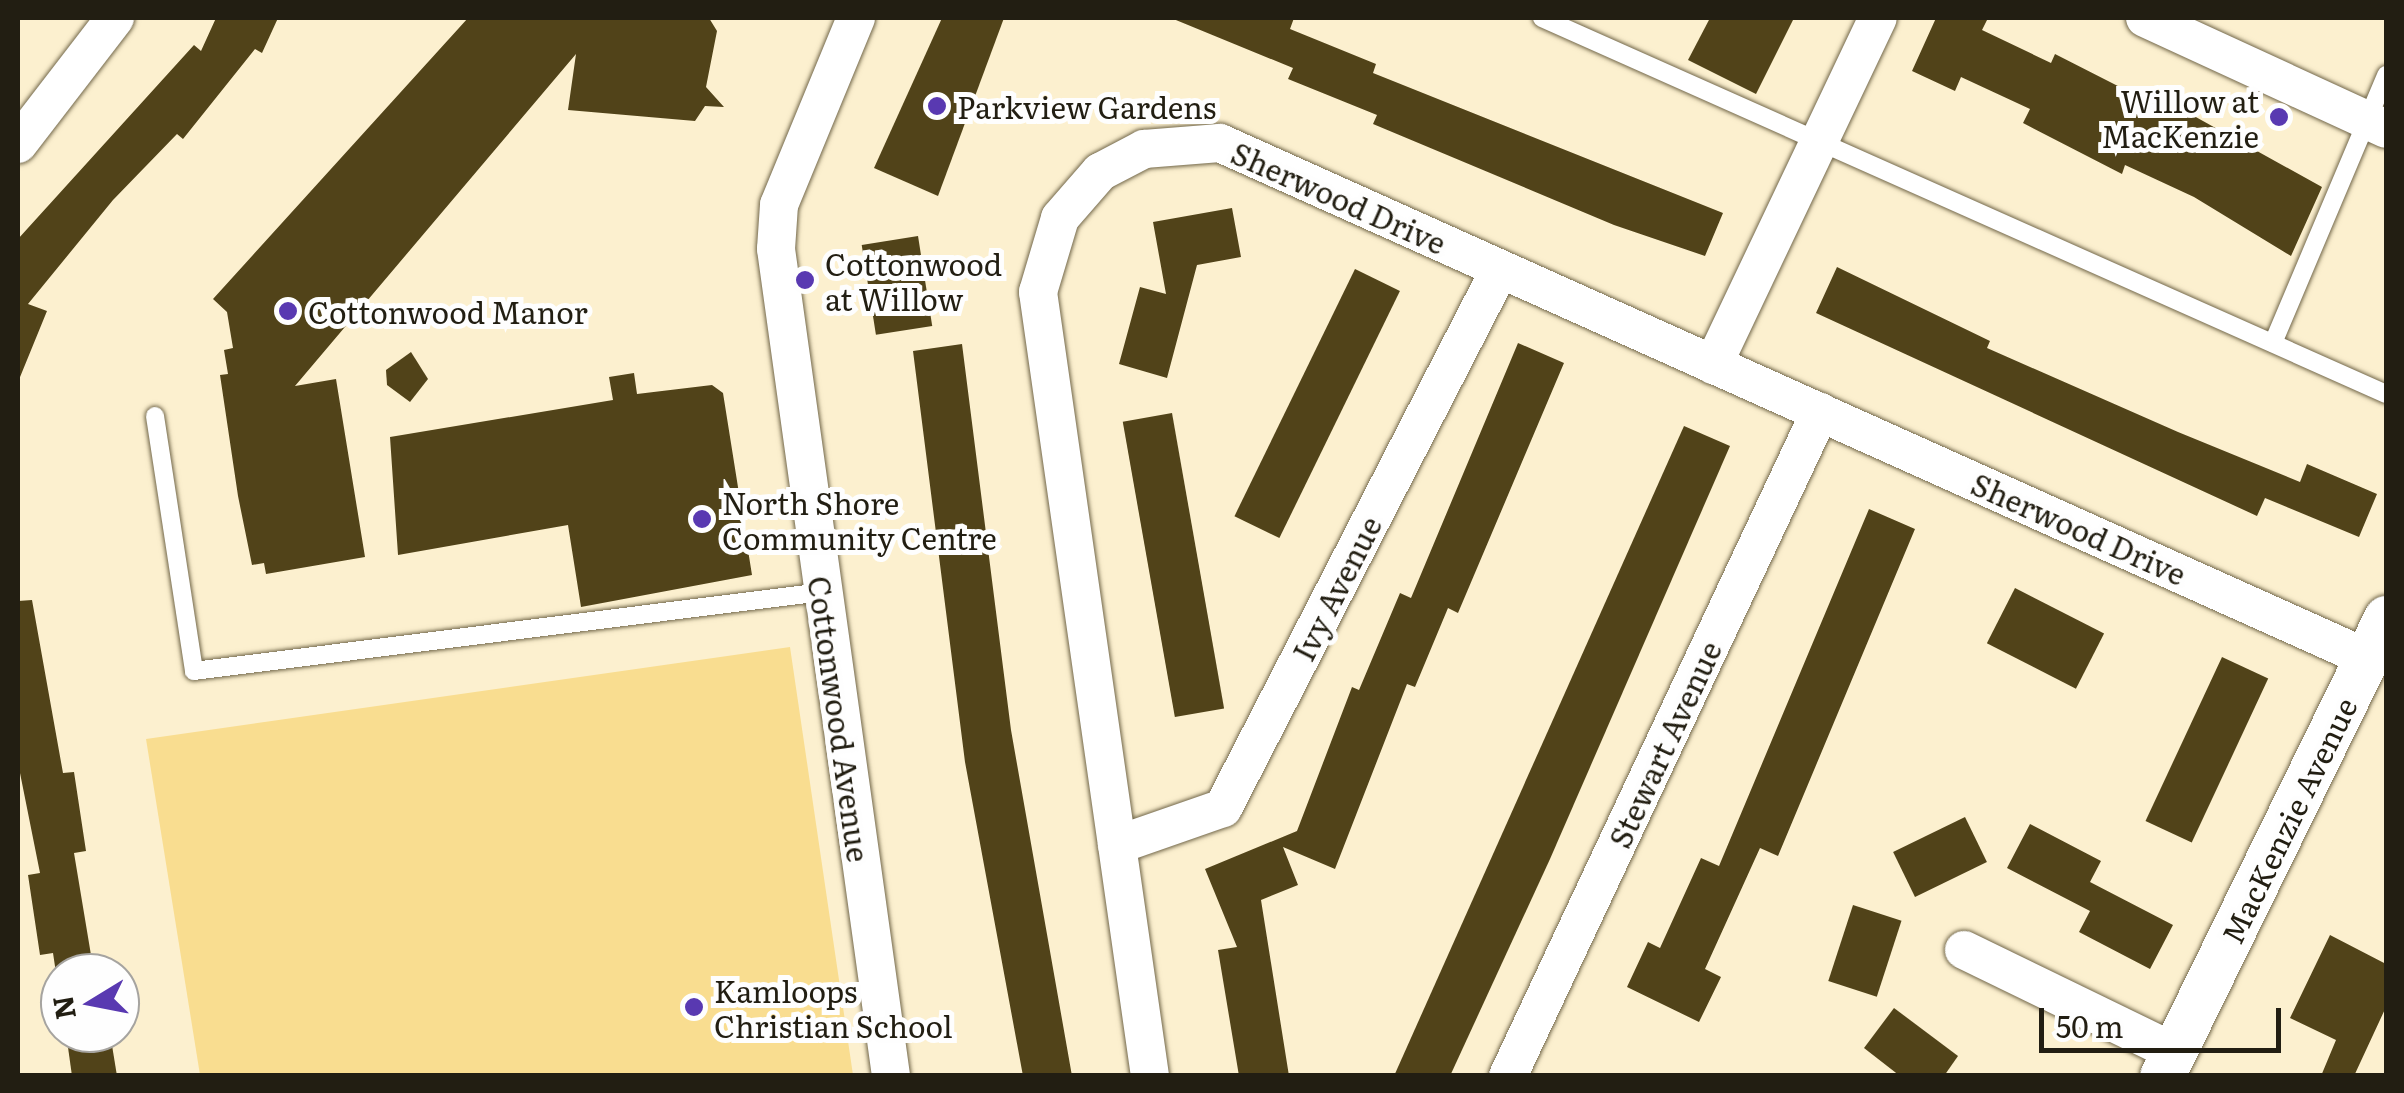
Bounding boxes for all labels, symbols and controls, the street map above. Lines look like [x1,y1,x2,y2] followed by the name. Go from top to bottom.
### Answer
[2101,82,2259,152] place label: Willow at MacKenzie
[957,88,1216,124] place label: Parkview Gardens
[926,95,948,117] marker: Parkview Gardens
[2268,106,2290,128] marker: Willow at MacKenzie
[1226,134,1452,260] street label: Sherwood Drive
[825,245,1002,316] place label: Cottonwood at Willow
[794,269,816,291] marker: Cottonwood at Willow
[308,293,588,329] place label: Cottonwood Manor
[277,300,299,322] marker: Cottonwood Manor
[1966,465,2192,591] street label: Sherwood Drive
[722,484,997,554] place label: North Shore Community Centre
[691,508,713,530] marker: North Shore Community Centre
[1284,510,1388,666] street label: Ivy Avenue
[802,574,878,864] street label: Cottonwood Avenue
[1600,635,1728,853] street label: Stewart Avenue
[2213,691,2363,949] street label: MacKenzie Avenue
[40,953,140,1053] north arrow
[714,972,953,1042] place label: Kamloops Christian School
[2044,988,2286,1050] scale bar
[40,993,85,1023] text: N
[683,996,705,1018] marker: Kamloops Christian School
[2056,1003,2124,1047] text: 50 m

